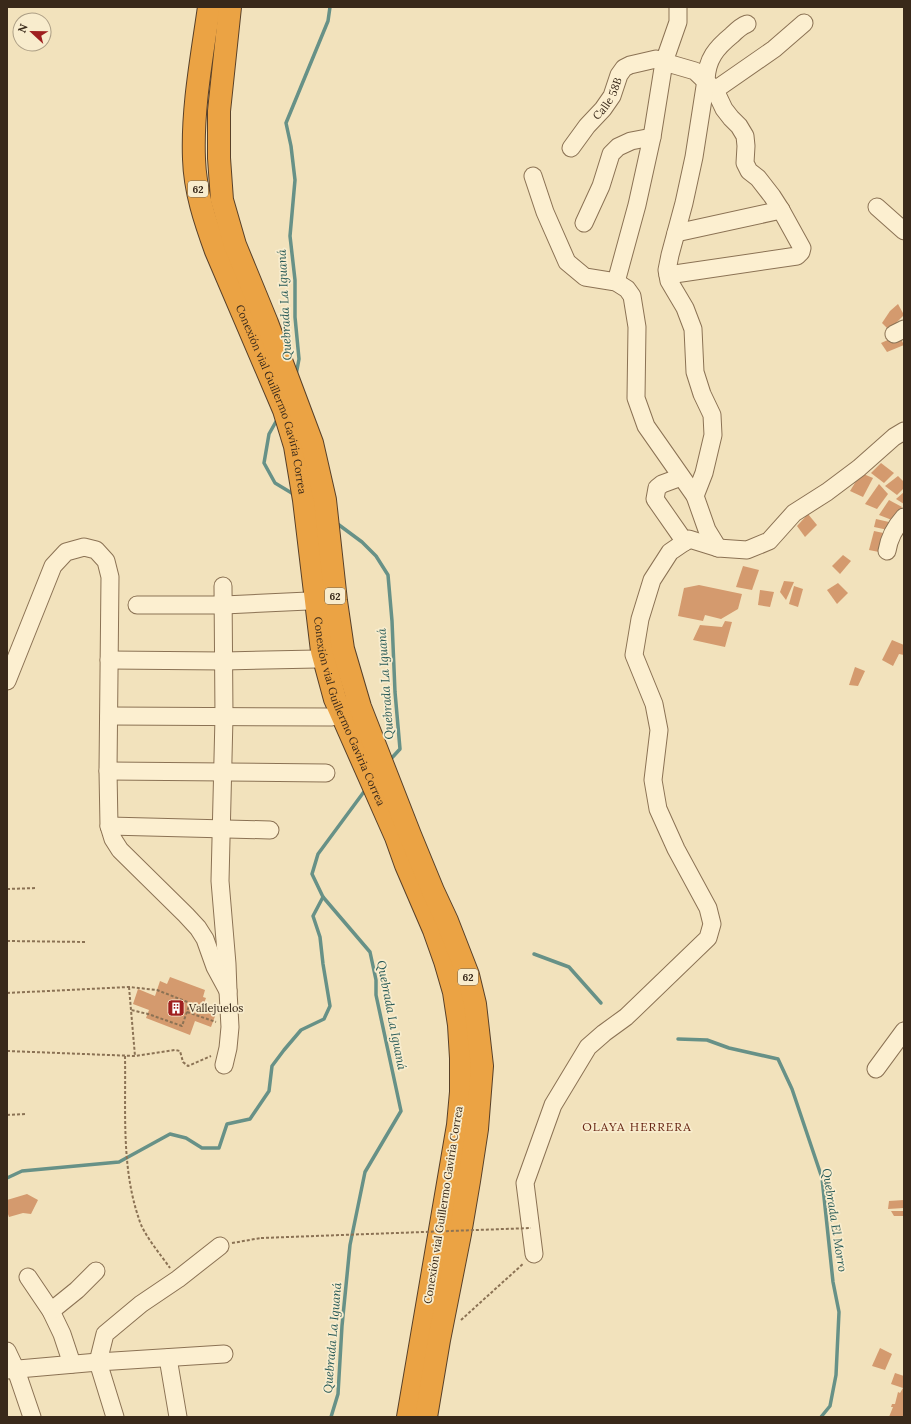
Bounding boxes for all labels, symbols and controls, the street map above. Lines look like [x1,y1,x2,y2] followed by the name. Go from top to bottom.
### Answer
[12,12,52,52] north arrow
[15,21,31,35] text: N
[590,75,625,123] street label: Calle 58B
[188,181,208,197] road number: 62
[274,249,294,361] water label: Quebrada La Iguaná
[233,302,310,495] street label: Conexión vial Guillermo Gaviria Correa
[325,588,345,604] road number: 62
[311,616,388,808] street label: Conexión vial Guillermo Gaviria Correa
[374,628,396,740] water label: Quebrada La Iguaná
[374,959,410,1071] water label: Quebrada La Iguaná
[458,969,478,985] road number: 62
[166,998,186,1018] building icon: Vallejuelos
[188,1001,243,1015] place label: Vallejuelos
[420,1105,466,1305] street label: Conexión vial Guillermo Gaviria Correa
[582,1119,692,1134] district label: OLAYA HERRERA
[819,1167,851,1273] water label: Quebrada El Morro
[320,1282,344,1394] water label: Quebrada La Iguaná

